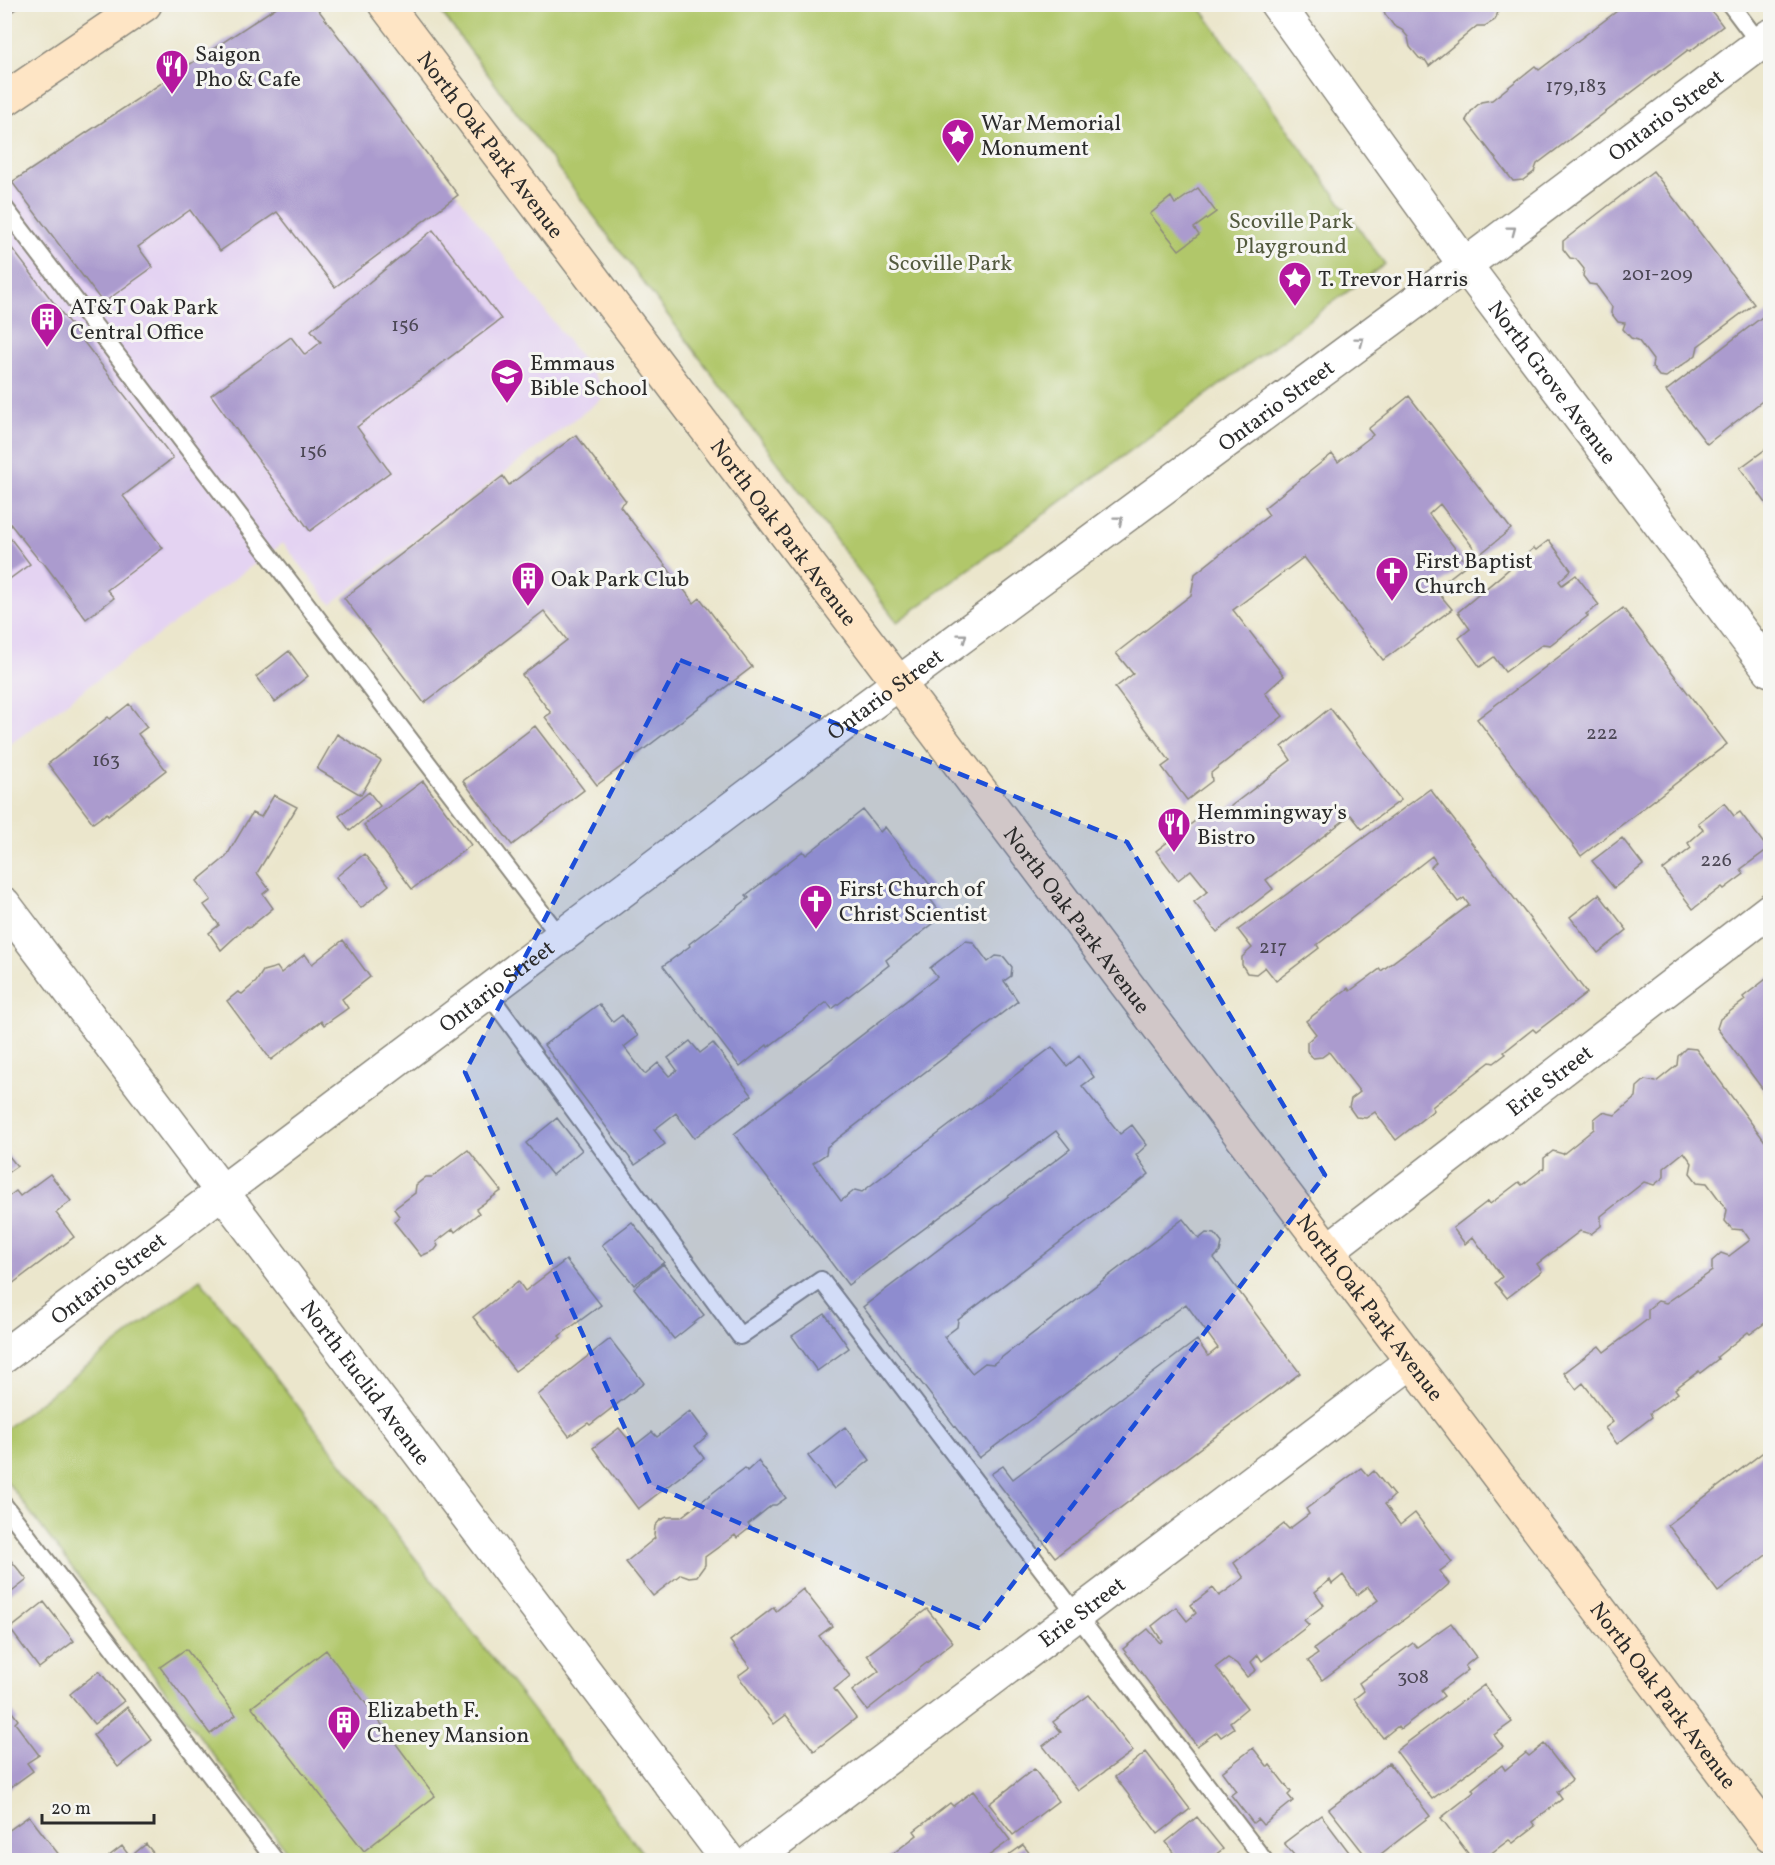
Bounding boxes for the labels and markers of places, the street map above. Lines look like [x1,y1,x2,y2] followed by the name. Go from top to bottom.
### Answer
[195,40,301,96] place label: Saigon Pho & Cafe
[154,48,190,95] restaurant icon: Saigon Pho & Cafe
[981,109,1121,165] place label: War Memorial Monument
[940,117,976,164] place icon: War Memorial Monument
[1277,260,1313,307] place icon: T. Trevor Harris
[1318,265,1468,296] place label: T. Trevor Harris
[70,293,218,349] place label: AT&T Oak Park Central Office
[29,301,65,348] building icon: AT&T Oak Park Central Office
[530,349,648,405] place label: Emmaus Bible School
[489,357,525,404] school or university icon: Emmaus Bible School
[1415,547,1533,603] place label: First Baptist Church
[1374,555,1410,602] church icon: First Baptist Church
[510,560,546,607] building icon: Oak Park Club
[551,565,689,596] place label: Oak Park Club
[1197,798,1347,854] place label: Hemmingway's Bistro
[1156,806,1192,853] restaurant icon: Hemmingway's Bistro
[839,875,988,931] place label: First Church of Christ Scientist
[798,883,834,930] church icon: First Church of Christ Scientist
[367,1696,529,1752] place label: Elizabeth F. Cheney Mansion
[326,1704,362,1751] building icon: Elizabeth F. Cheney Mansion

